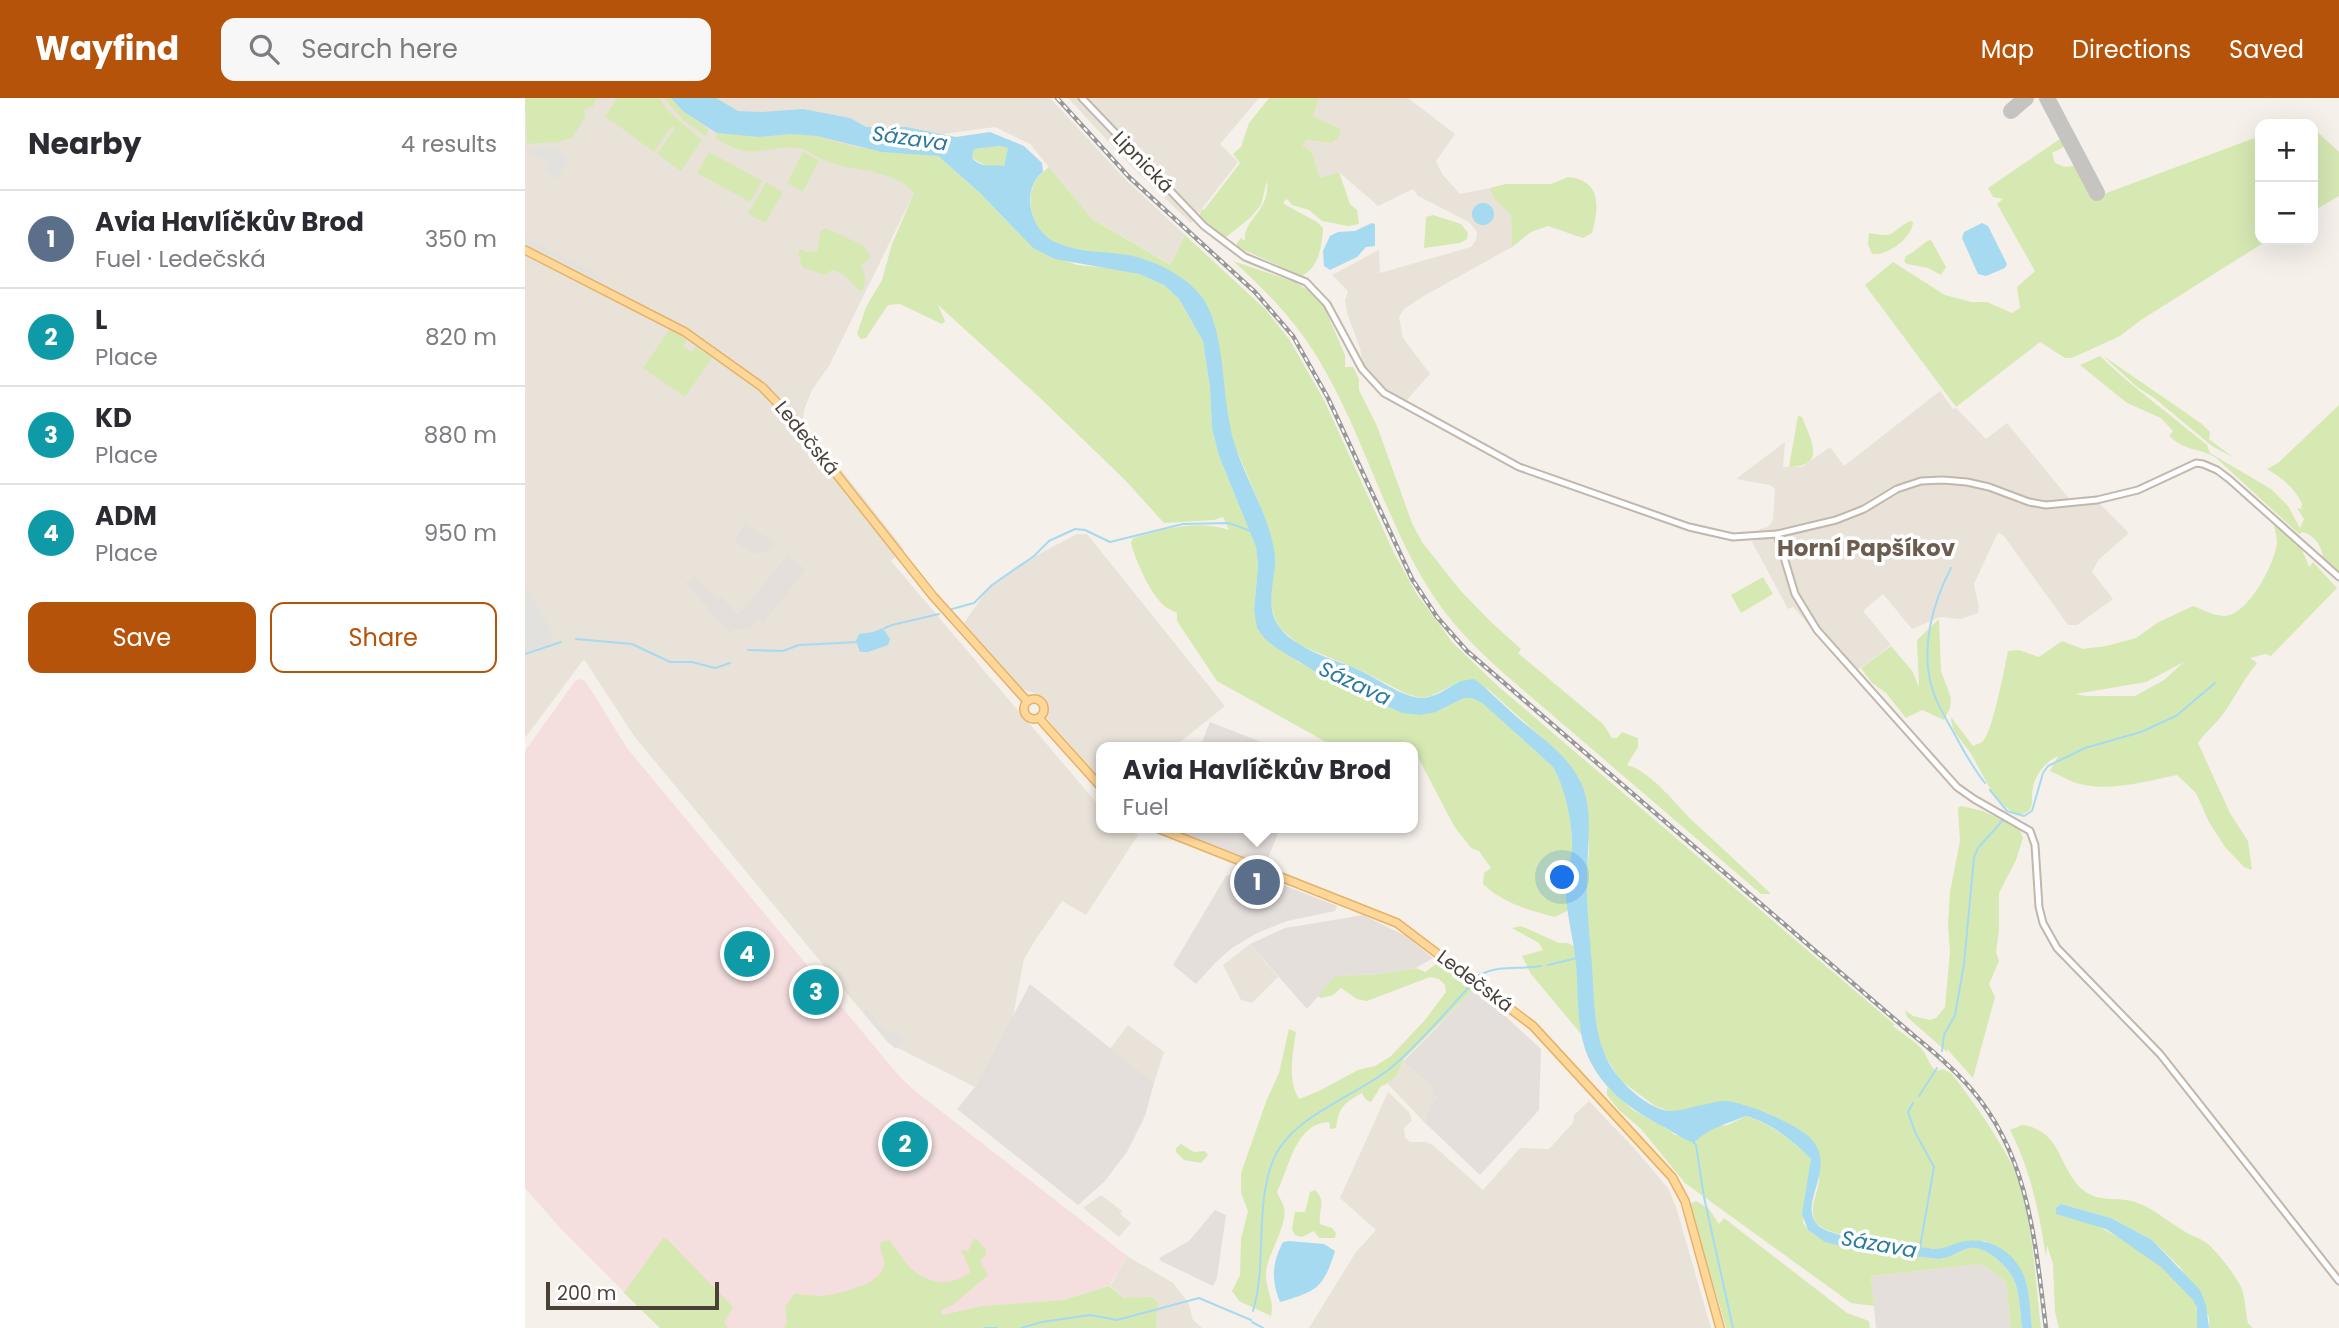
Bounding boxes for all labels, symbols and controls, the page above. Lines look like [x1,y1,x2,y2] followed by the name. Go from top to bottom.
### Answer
[221,18,711,81] search box
[35,25,179,72] text: Wayfind
[245,30,283,68] icon: search
[301,31,458,67] text: Search here
[1981,33,2034,66] text: Map
[2072,33,2191,66] text: Directions
[2229,33,2304,66] text: Saved
[870,118,950,158] water label: Sázava
[2255,119,2318,245] map controls
[2255,119,2318,182] button: +
[28,122,142,165] text: Nearby
[1107,125,1179,199] street label: Lipnická
[401,128,497,160] text: 4 results
[2255,182,2318,245] button: −
[95,204,364,240] text: Avia Havlíčkův Brod
[47,223,55,255] text: 1
[425,223,497,255] text: 350 m
[95,243,266,275] text: Fuel · Ledečská
[95,302,107,338] text: L
[44,321,58,353] text: 2
[425,321,497,353] text: 820 m
[95,341,158,373] text: Place
[769,395,845,481] street label: Ledečská
[95,400,132,436] text: KD
[44,419,58,451] text: 3
[424,419,497,451] text: 880 m
[95,439,158,471] text: Place
[95,498,157,534] text: ADM
[43,517,59,549] text: 4
[424,517,497,549] text: 950 m
[1777,532,1956,564] district label: Horní Papšíkov
[95,537,158,569] text: Place
[28,602,256,673] button: Save
[270,602,497,673] button: Share
[1314,654,1396,712] water label: Sázava
[1096,742,1418,833] popup
[1123,752,1391,788] text: Avia Havlíčkův Brod
[1123,791,1169,823] text: Fuel
[1234,856,1280,908] pin: 1
[1545,860,1579,894] your location
[724,928,770,980] pin: 4
[1431,944,1519,1018] street label: Ledečská
[793,966,839,1018] pin: 3
[882,1118,928,1170] pin: 2
[1839,1223,1919,1265] water label: Sázava
[546,1279,719,1311] scale bar
[557,1280,616,1307] text: 200 m

